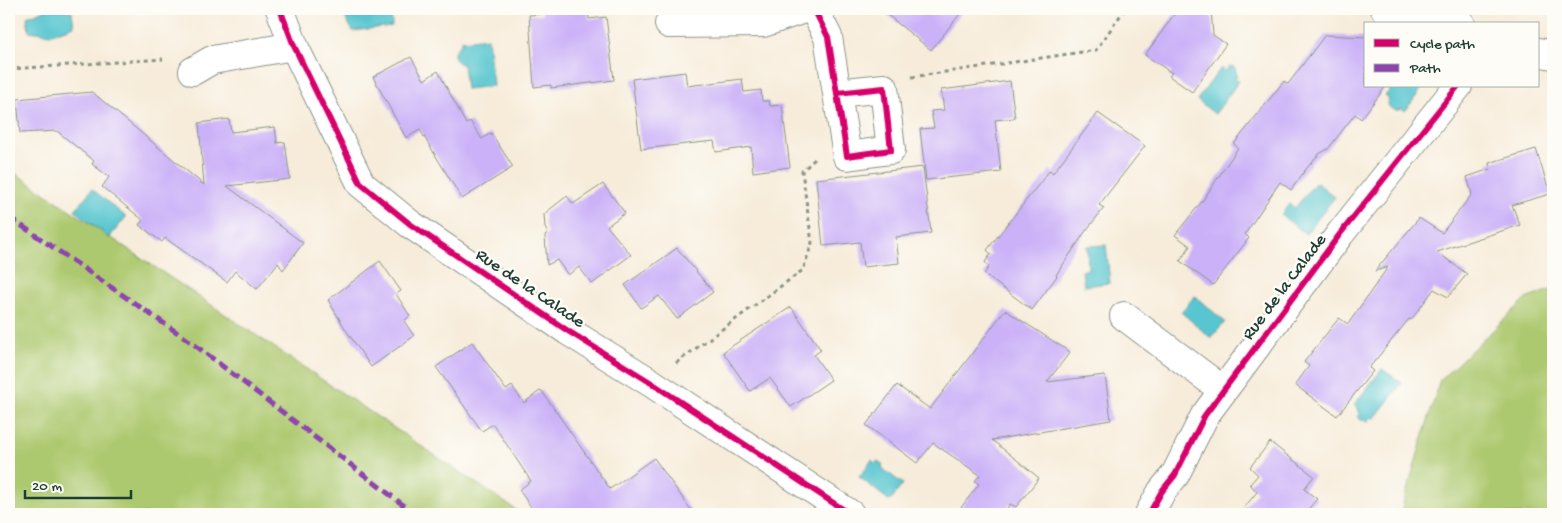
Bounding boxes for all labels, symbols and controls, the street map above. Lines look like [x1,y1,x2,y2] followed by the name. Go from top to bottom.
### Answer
[1364,22,1540,88] legend
[1410,36,1475,54] text: Cycle path
[1409,60,1441,78] text: Path
[1238,230,1332,345] street label: Rue de la Calade
[471,245,589,334] street label: Rue de la Calade
[25,468,131,500] scale bar
[32,478,62,496] text: 20 m

